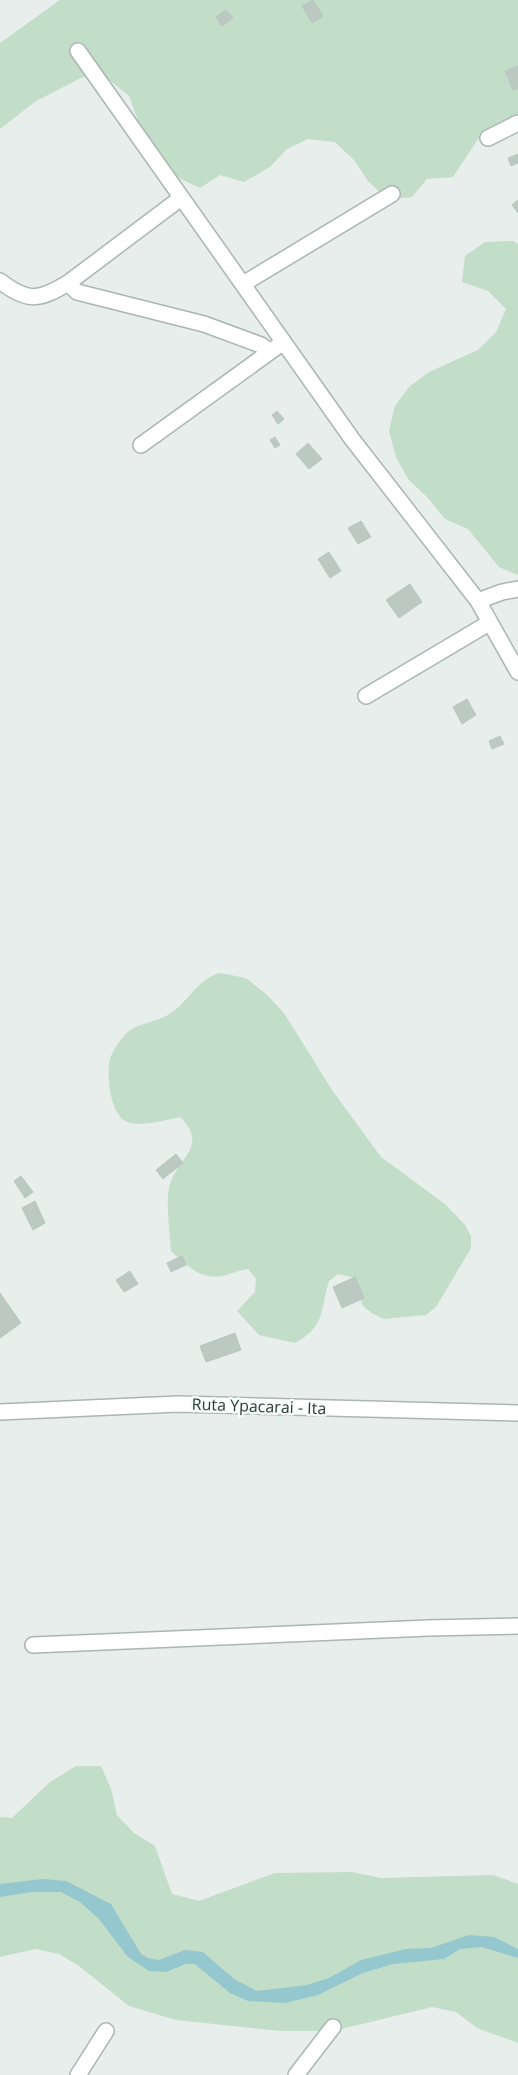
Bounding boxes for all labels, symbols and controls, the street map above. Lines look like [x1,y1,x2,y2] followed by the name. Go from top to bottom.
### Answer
[191,1393,327,1419] street label: Ruta Ypacarai - Ita

